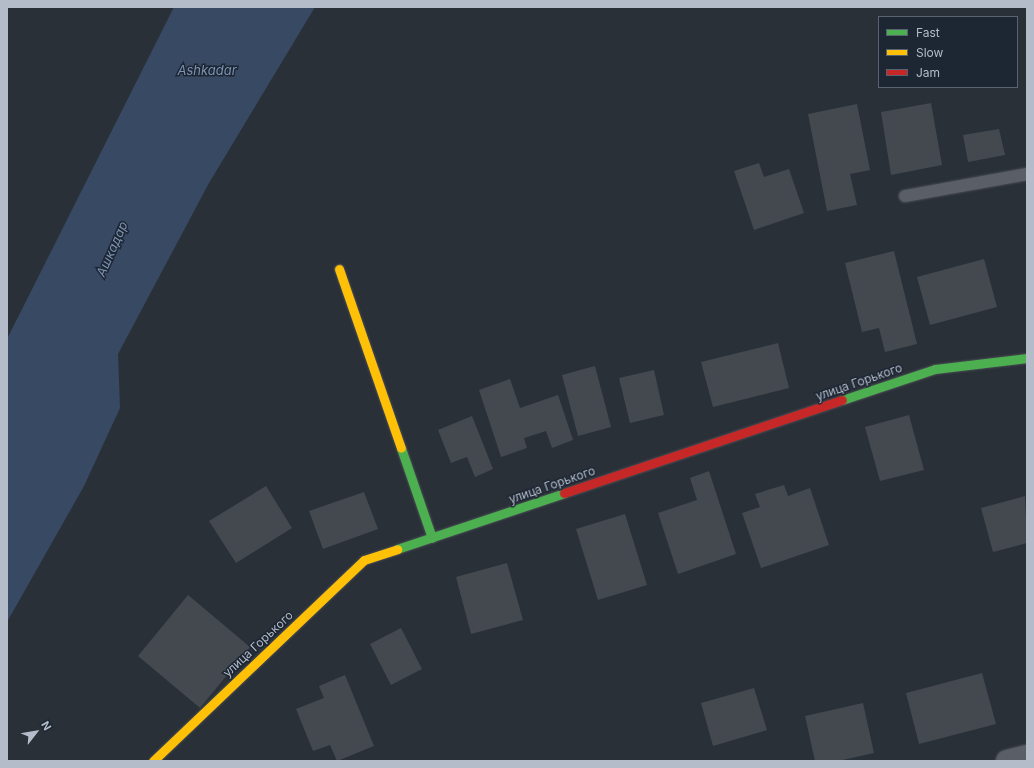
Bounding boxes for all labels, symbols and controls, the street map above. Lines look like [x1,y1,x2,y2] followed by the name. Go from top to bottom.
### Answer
[878,16,1018,88] legend
[916,25,940,40] text: Fast
[916,45,943,60] text: Slow
[177,62,237,78] water label: Ashkadar
[916,65,940,80] text: Jam
[93,219,131,279] water label: Ашкадар
[814,360,904,404] street label: улица Горького
[507,463,597,507] street label: улица Горького
[220,608,296,680] street label: улица Горького
[16,712,56,752] north arrow
[38,719,54,733] text: N

